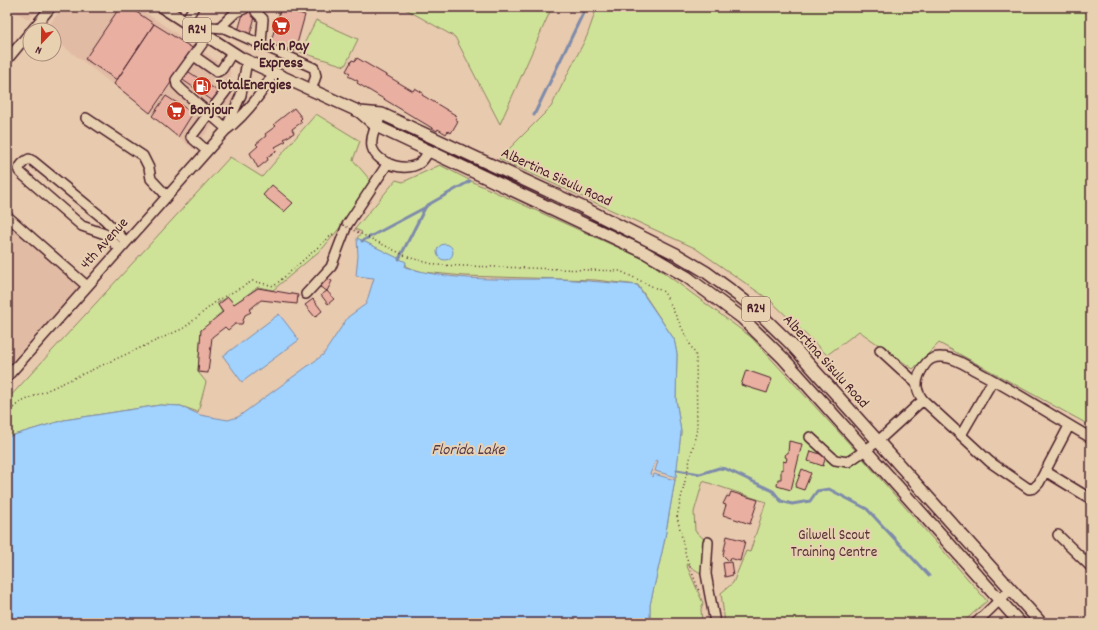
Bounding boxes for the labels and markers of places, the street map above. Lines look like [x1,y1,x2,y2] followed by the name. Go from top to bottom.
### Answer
[270,15,292,37] supermarket icon: Pick n Pay Express
[253,36,310,75] place label: Pick n Pay Express
[191,75,213,97] fuel station icon: TotalEnergies
[216,75,292,97] place label: TotalEnergies
[165,100,187,122] supermarket icon: Bonjour
[190,100,234,122] place label: Bonjour

